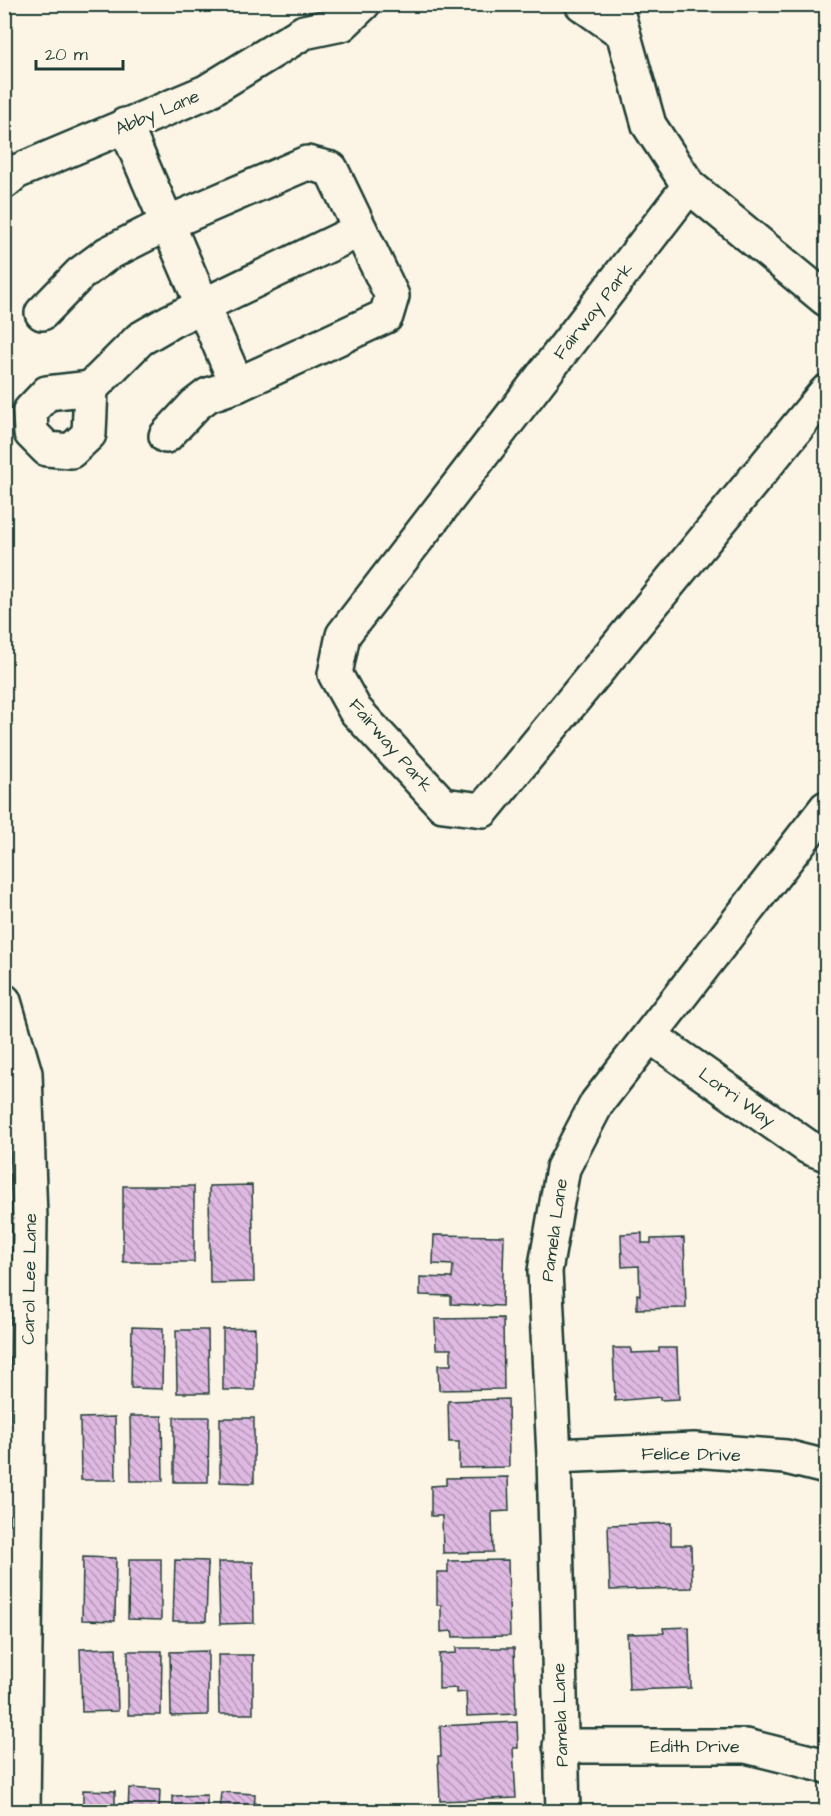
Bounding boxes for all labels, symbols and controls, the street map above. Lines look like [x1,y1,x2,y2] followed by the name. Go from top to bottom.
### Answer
[36,33,123,71] scale bar
[45,42,88,67] text: 20 m
[111,83,204,142] street label: Abby Lane
[548,258,640,366] street label: Fairway Park
[342,693,438,798] street label: Fairway Park
[693,1062,780,1134] street label: Lorri Way
[535,1177,574,1283] street label: Pamela Lane
[16,1213,43,1345] street label: Carol Lee Lane
[641,1441,741,1468] street label: Felice Drive
[546,1662,575,1767] street label: Pamela Lane
[650,1734,740,1759] street label: Edith Drive

